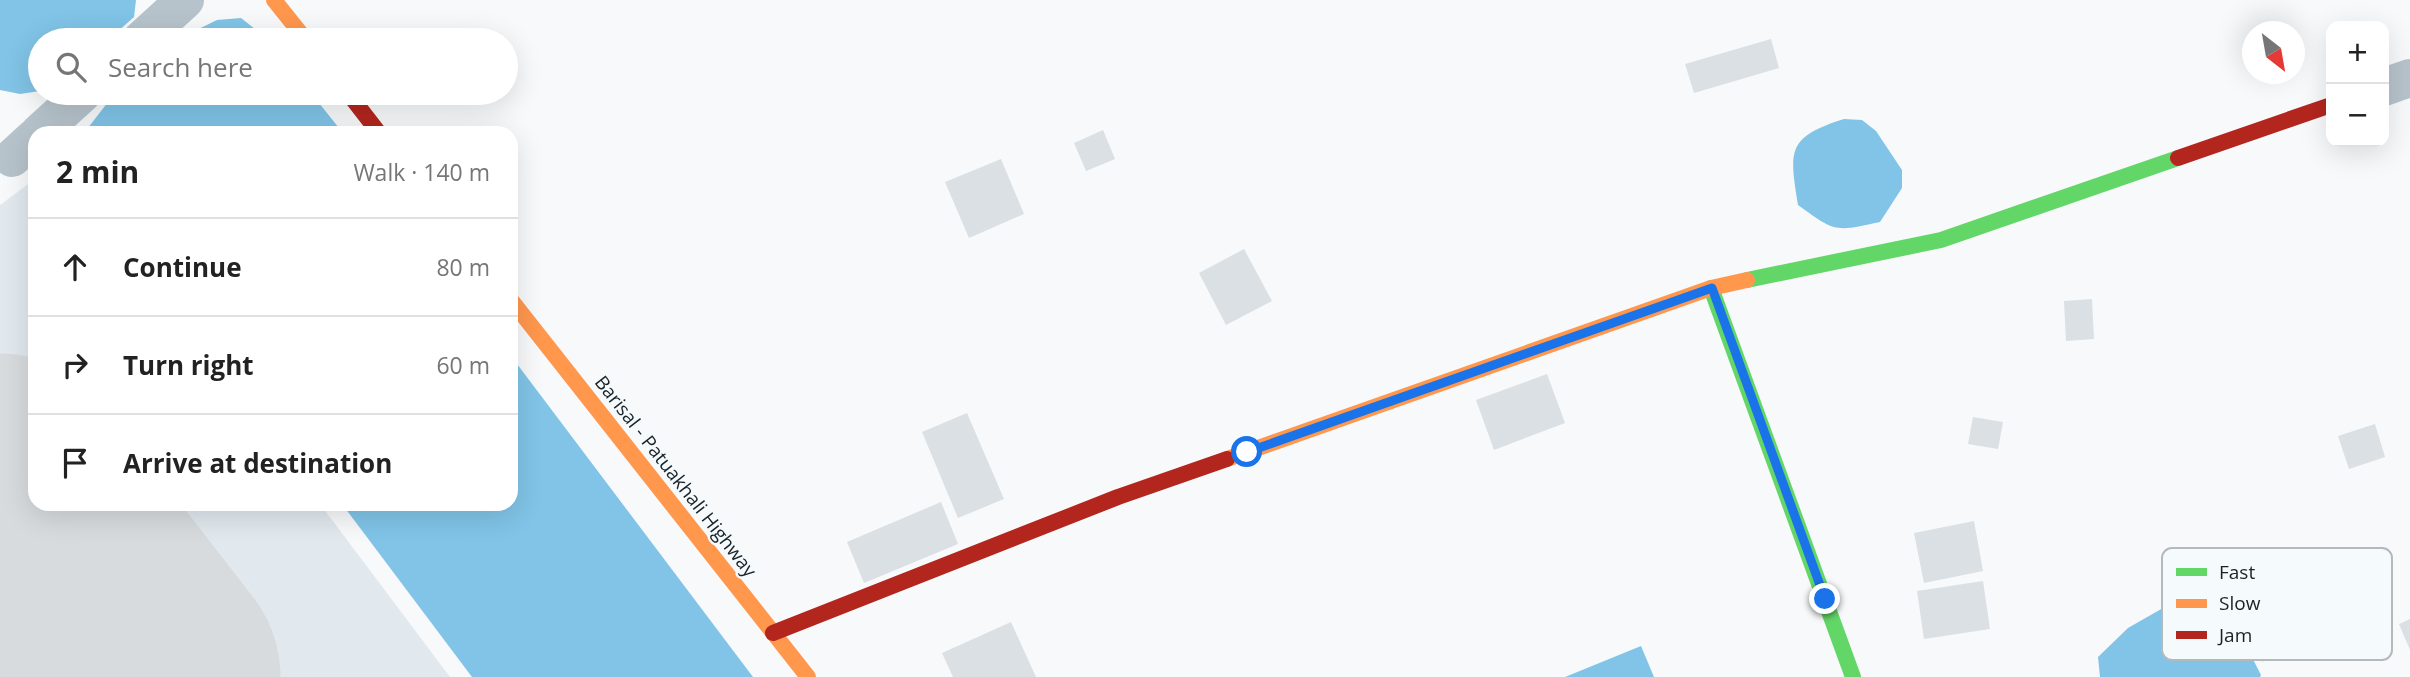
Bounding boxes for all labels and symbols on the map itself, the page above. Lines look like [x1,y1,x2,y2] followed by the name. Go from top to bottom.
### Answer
[2242,21,2305,84] north arrow
[589,370,763,583] street label: Barisal - Patuakhali Highway
[1231,436,1262,467] route start
[2162,548,2392,660] legend
[2219,559,2255,585] text: Fast
[1809,583,1840,614] route end
[2219,590,2261,616] text: Slow
[2217,622,2252,648] text: Jam

